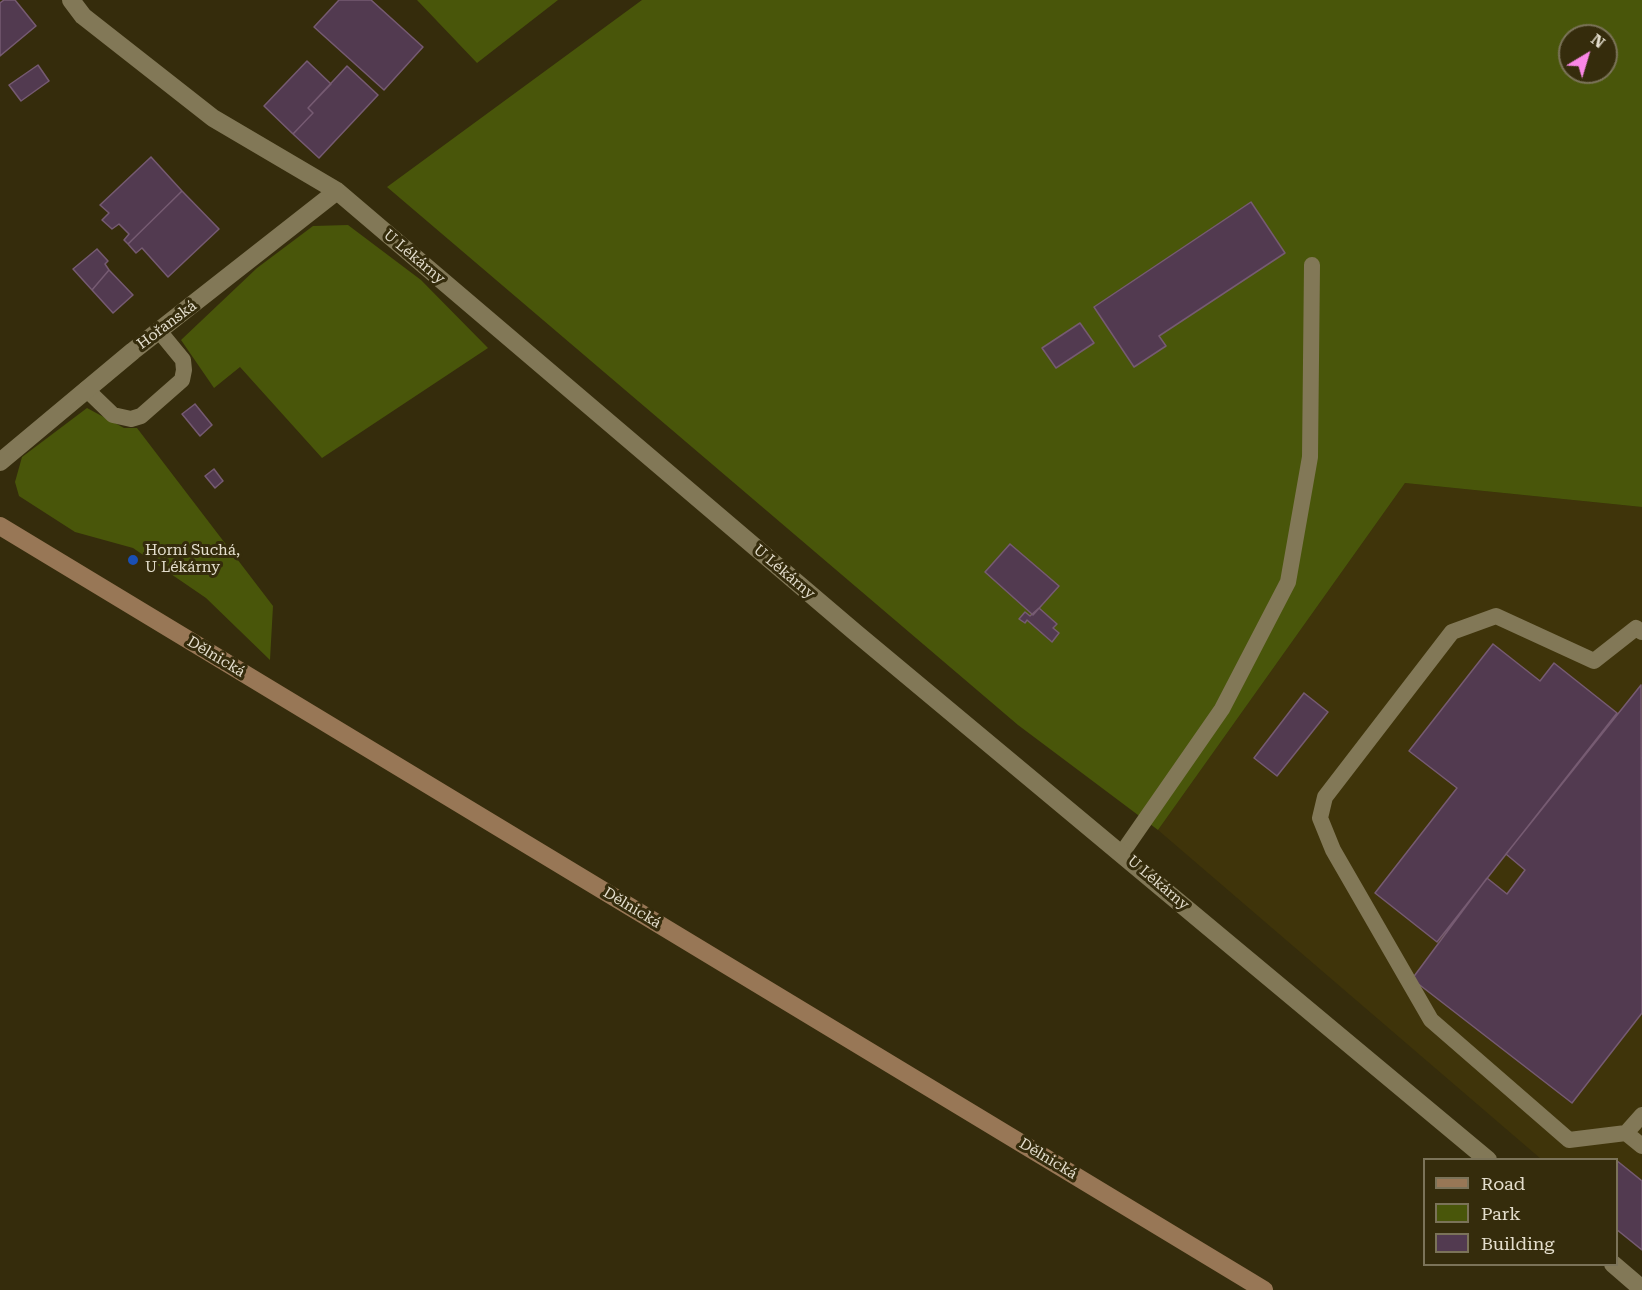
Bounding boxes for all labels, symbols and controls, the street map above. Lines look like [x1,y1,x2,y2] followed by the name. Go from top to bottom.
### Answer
[1558,24,1618,84] north arrow
[1587,30,1609,52] text: N
[379,226,449,288] street label: U Lékárny
[134,297,200,353] street label: Hořanská
[749,541,819,603] street label: U Lékárny
[145,542,240,577] place label: Horní Suchá, U Lékárny
[126,553,140,567] marker: Horní Suchá, U Lékárny
[184,633,248,681] street label: Dělnická
[1123,852,1193,914] street label: U Lékárny
[600,884,664,932] street label: Dělnická
[1016,1135,1080,1183] street label: Dělnická
[1423,1158,1618,1266] legend
[1481,1173,1525,1194] text: Road
[1481,1203,1521,1224] text: Park
[1481,1233,1555,1254] text: Building

